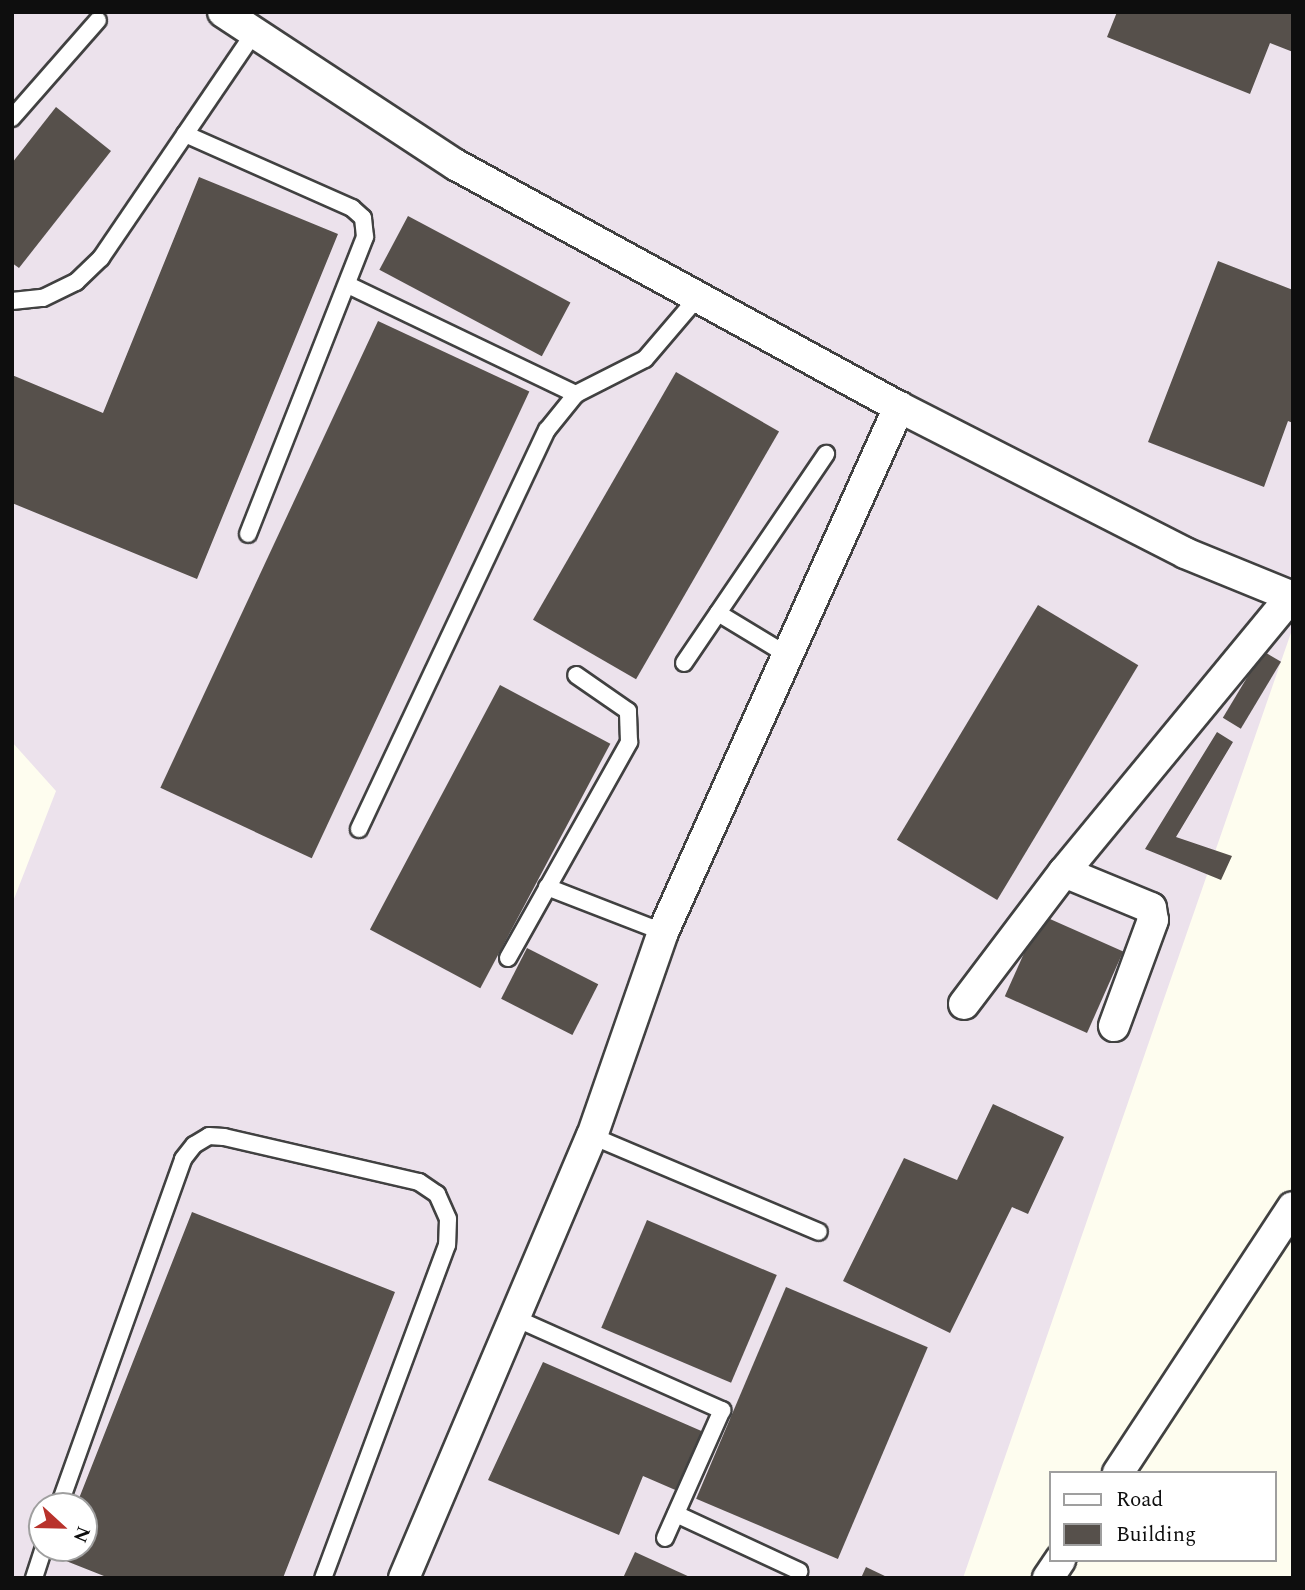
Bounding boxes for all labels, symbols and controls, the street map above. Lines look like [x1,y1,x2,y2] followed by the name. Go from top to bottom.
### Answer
[1050,1471,1277,1562] legend
[1116,1484,1163,1516] text: Road
[28,1492,98,1562] north arrow
[1116,1519,1196,1551] text: Building
[65,1522,97,1547] text: N

